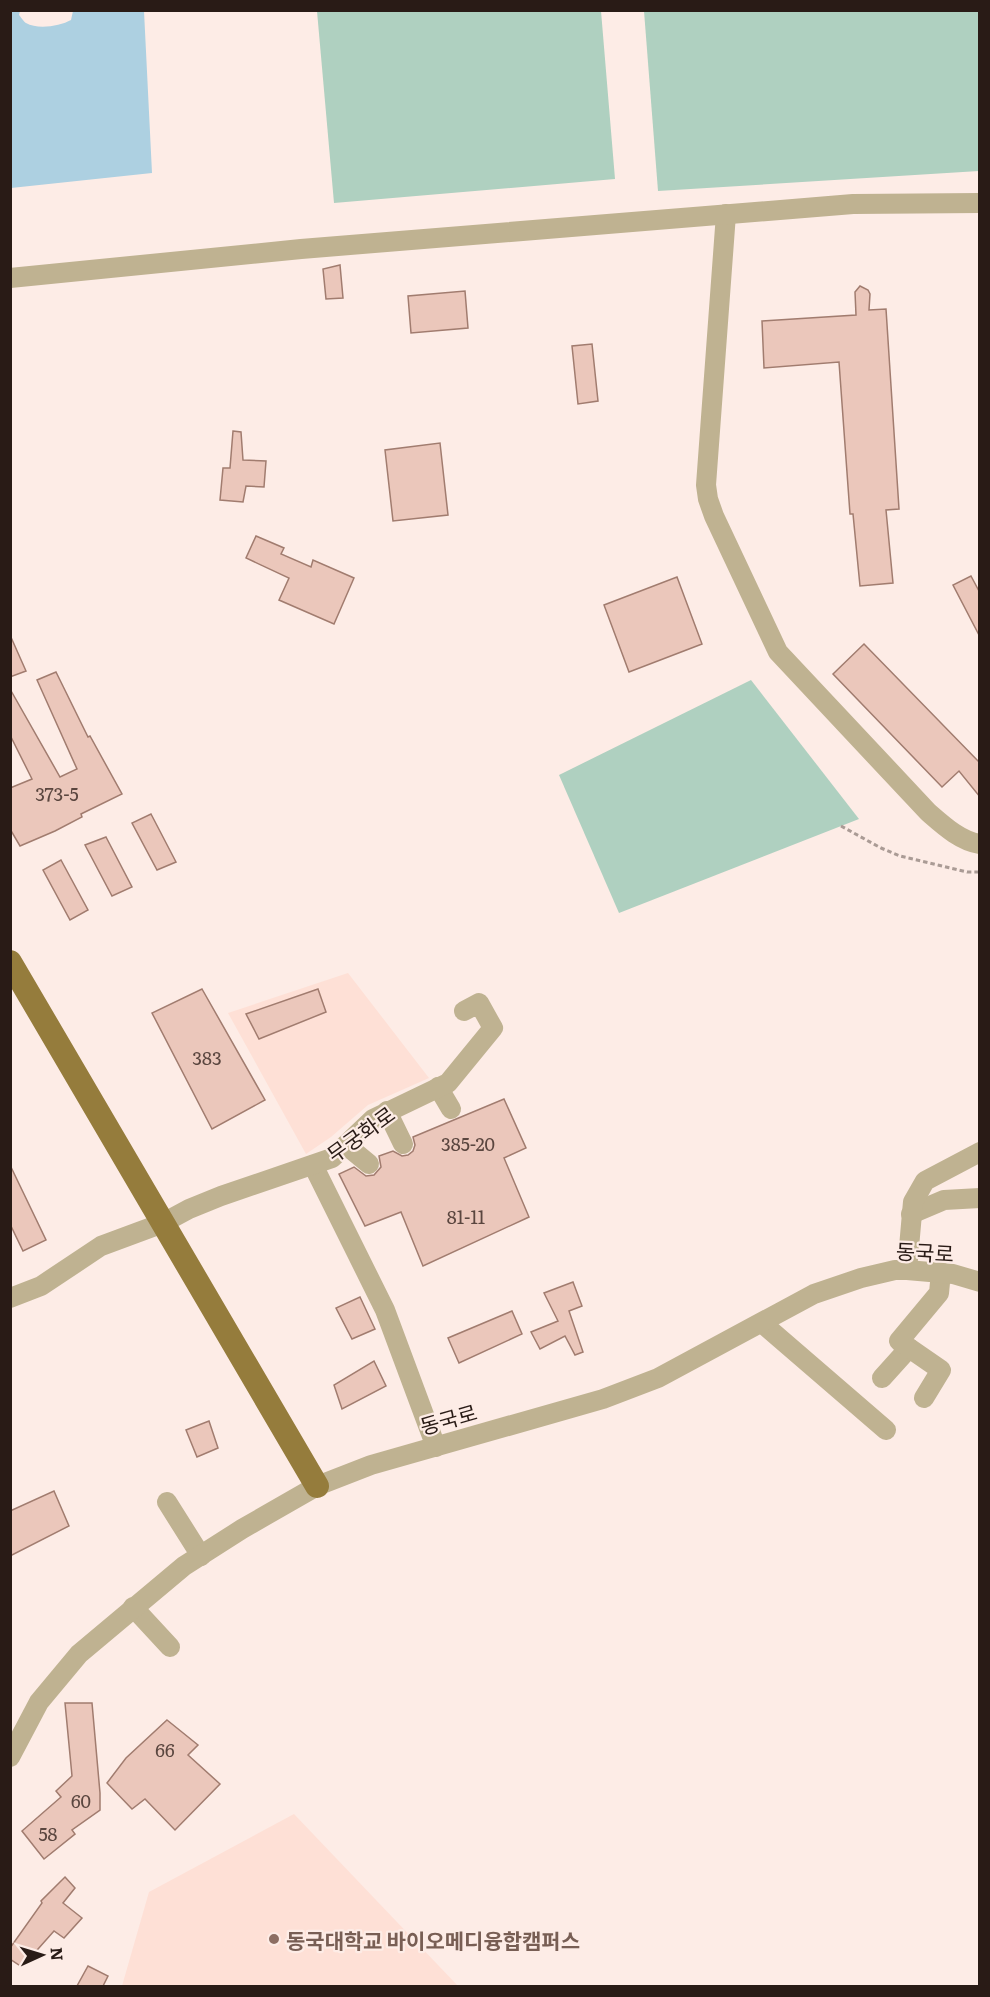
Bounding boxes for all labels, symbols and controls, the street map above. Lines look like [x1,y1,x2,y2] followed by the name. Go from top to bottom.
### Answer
[35,780,79,807] house number: 373-5
[192,1044,222,1071] house number: 383
[320,1098,400,1168] street label: 무궁화로
[441,1130,495,1157] house number: 385-20
[447,1203,485,1230] house number: 81-11
[895,1234,955,1268] street label: 동국로
[416,1395,480,1441] street label: 동국로
[155,1736,175,1763] house number: 66
[71,1787,91,1814] house number: 60
[38,1820,58,1847] house number: 58
[286,1924,580,1955] place label: 동국대학교 바이오메디융합캠퍼스
[12,1925,72,1985] north arrow
[267,1932,281,1946] marker: 동국대학교 바이오메디융합캠퍼스
[46,1946,70,1961] text: N

